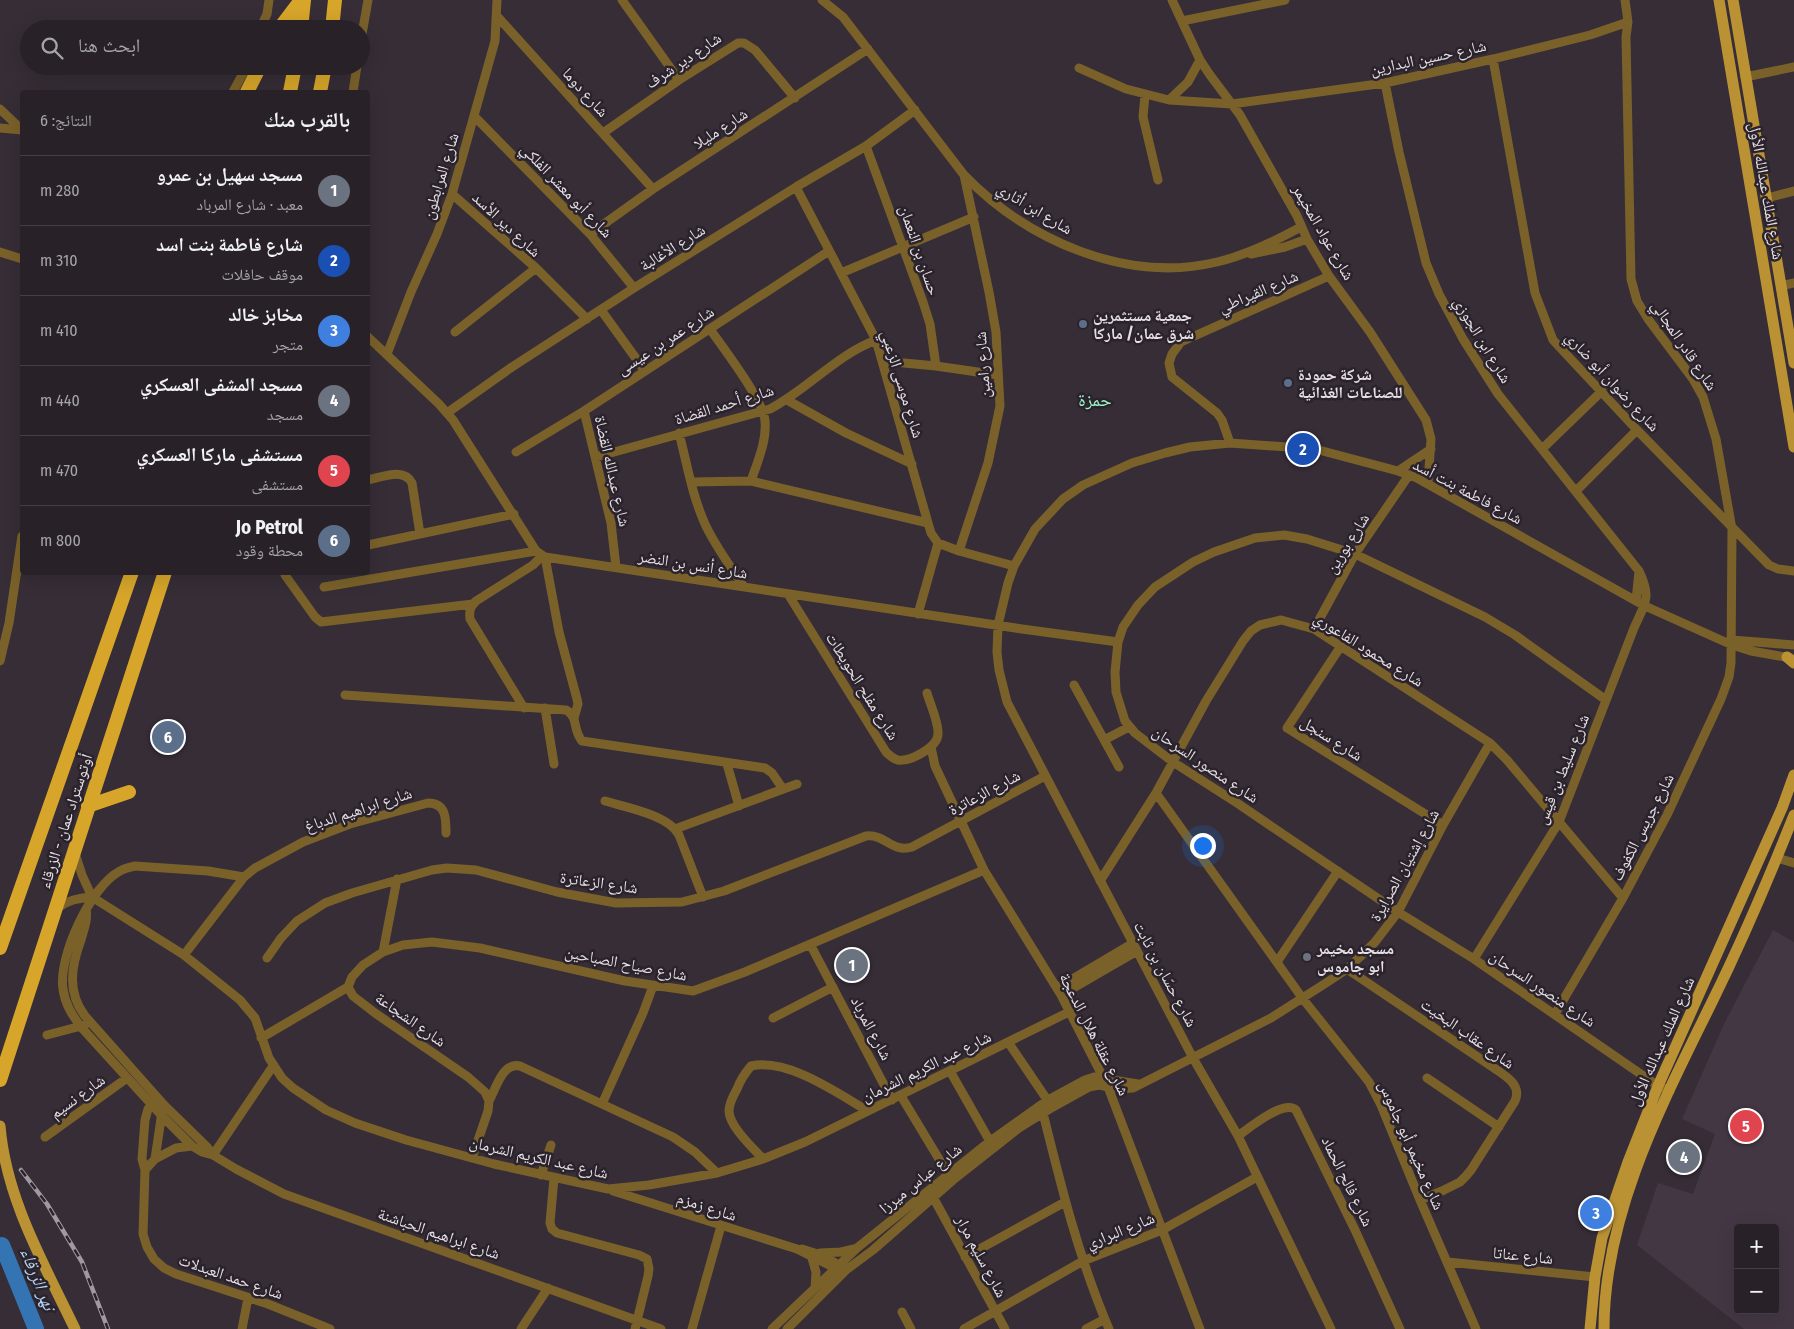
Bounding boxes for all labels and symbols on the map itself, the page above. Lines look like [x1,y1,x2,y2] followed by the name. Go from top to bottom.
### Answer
[642,28,725,93] street label: شارع دير شرف
[1368,36,1488,80] street label: شارع حسين البدارين
[558,64,613,122] street label: شارع دوما
[690,104,752,154] street label: شارع مليلا
[1744,121,1788,261] street label: شارع الملك عبدالله الأول
[418,131,464,222] street label: شارع المرابطون
[515,139,617,244] street label: شارع أبو معشر الفلكي
[992,178,1076,241] street label: شارع ابن أثاري
[1287,180,1359,284] street label: شارع عواد المخيمر
[468,188,545,262] street label: شارع دير الأسد
[894,203,944,298] street label: حسان بن النعمان
[636,220,709,276] street label: شارع الأغالبة
[1215,266,1302,320] street label: شارع القيراطي
[1447,294,1516,388] street label: شارع ابن الجوزي
[1645,297,1722,396] street label: شارع قادر المجالي
[613,302,718,380] street label: شارع عمر بن عيسى
[1093,306,1194,343] place label: جمعية مستثمرين شرق عمان/ ماركا
[1077,318,1089,330] marker: جمعية مستثمرين شرق عمان/ ماركا
[874,328,928,441] street label: شارع موسى الزعبي
[1559,328,1664,437] street label: شارع رضوان أبو ضاري
[971,331,995,399] street label: شارع رامين
[1298,365,1402,402] place label: شركة حمودة للصناعات الغذائية
[1282,377,1294,389] marker: شركة حمودة للصناعات الغذائية
[672,380,776,430] street label: شارع أحمد القضاة
[1078,389,1112,411] district label: حمزة
[590,414,634,529] street label: شارع عبدالله القضاة
[1287,430,1319,468] pin: 2
[1409,455,1526,529] street label: شارع فاطمة بنت أسد
[1322,510,1374,577] street label: شارع بورين
[636,546,749,584] street label: شارع أنس بن النضر
[1309,608,1427,693] street label: شارع محمود الفاعوري
[821,629,903,744] street label: شارع مفلح الحويطات
[1532,711,1594,827] street label: شارع سليط بن قيس
[1297,712,1366,766] street label: شارع سنجل
[152,718,184,756] pin: 6
[1148,722,1262,808] street label: شارع منصور السرحان
[35,751,97,891] street label: أوتوستراد عمان - الزرقاء
[945,766,1024,820] street label: شارع الزعاترة
[1607,770,1679,885] street label: شارع جريس الكفوف
[302,783,414,837] street label: شارع ابراهيم الدباغ
[1366,806,1444,925] street label: شارع إشتيان الصرايرة
[1190,833,1216,859] your location
[559,868,639,898] street label: شارع الزعاترة
[1129,918,1201,1031] street label: شارع حسّان بن ثابت
[1316,939,1394,976] place label: مسجد مخيمر ابو جاموس
[563,942,689,986] street label: شارع صياح الصباحين
[836,946,868,984] pin: 1
[1485,946,1599,1032] street label: شارع منصور السرحان
[1301,951,1313,963] marker: مسجد مخيمر ابو جاموس
[1054,970,1134,1099] street label: شارع عقلة هلال الدعجة
[1625,974,1699,1109] street label: شارع الملك عبدالله الأول
[371,988,450,1052] street label: شارع الشجاعة
[846,993,896,1064] street label: شارع المرباد
[1417,994,1518,1074] street label: شارع عقاب البخيت
[858,1027,995,1107] street label: شارع عبد الكريم الشرمان
[46,1070,109,1124] street label: شارع نسيم
[1374,1078,1449,1213] street label: شارع مخيمر أبو جاموس
[1730,1107,1762,1145] pin: 5
[467,1132,610,1184] street label: شارع عبد الكريم الشرمان
[1317,1133,1378,1230] street label: شارع فالح الحماد
[1668,1138,1700,1176] pin: 4
[875,1139,966,1218] street label: شارع عباس ميرزا
[674,1188,739,1226] street label: شارع زمزم
[1580,1194,1612,1232] pin: 3
[375,1204,502,1264] street label: شارع ابراهيم الحباشنة
[1083,1208,1158,1256] street label: شارع البراري
[951,1211,1011,1301] street label: شارع سليم مرار
[1492,1243,1554,1269] street label: شارع عناتا
[16,1244,62,1316] water label: نهر الزرقاء
[176,1250,285,1304] street label: شارع حمد العبدلات

